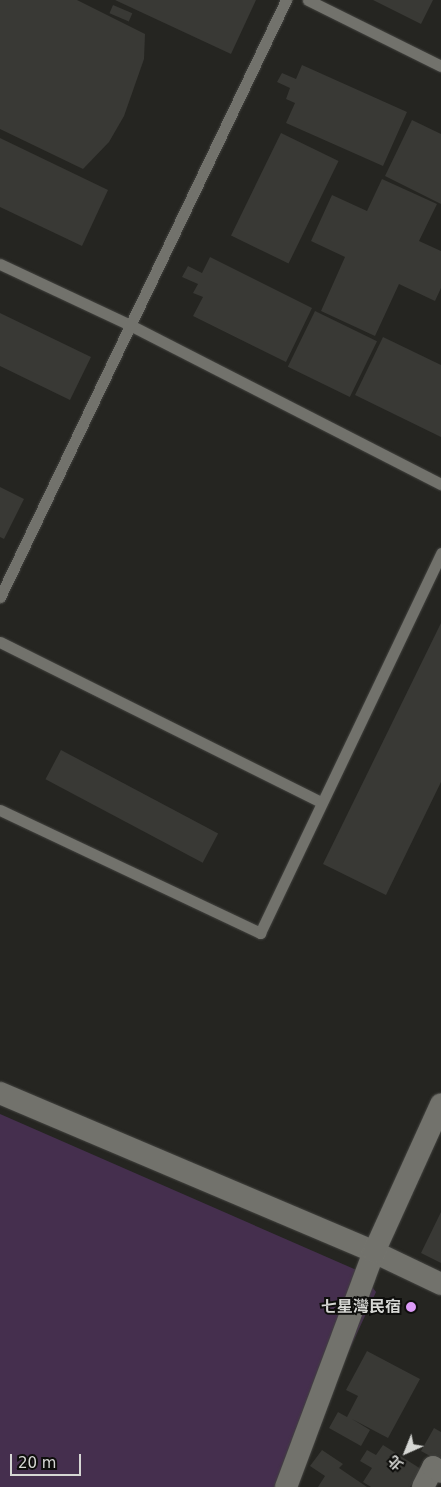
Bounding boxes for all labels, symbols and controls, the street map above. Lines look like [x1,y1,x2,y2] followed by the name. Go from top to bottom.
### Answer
[321,1297,401,1317] place label: 七星灣民宿
[405,1301,417,1313] marker: 七星灣民宿
[381,1427,431,1477] north arrow
[12,1444,84,1476] scale bar
[385,1452,406,1473] text: 北
[18,1454,56,1472] text: 20 m

